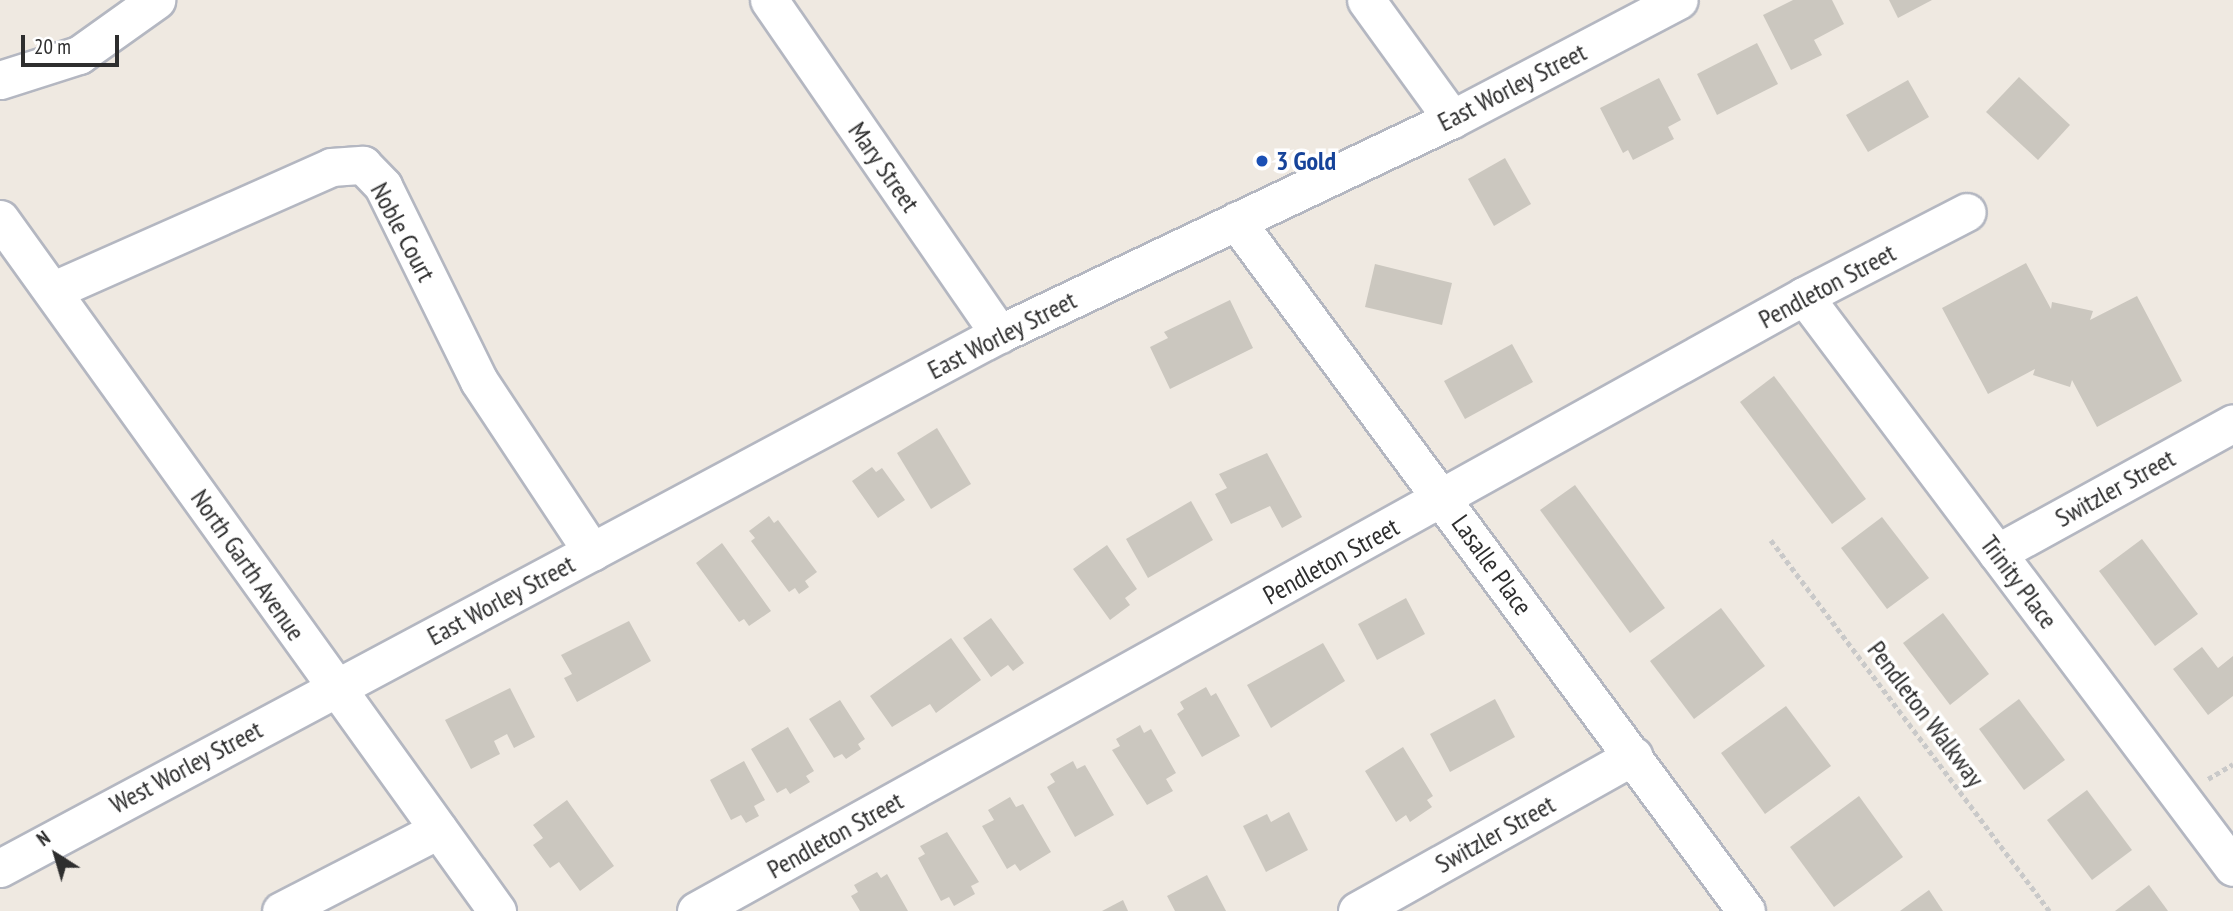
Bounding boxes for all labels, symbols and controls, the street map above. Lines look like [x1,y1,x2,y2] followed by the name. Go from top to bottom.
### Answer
[24,21,122,65] scale bar
[34,33,71,60] text: 20 m
[1432,36,1592,138] street label: East Worley Street
[842,116,926,218] street label: Mary Street
[1276,145,1336,177] place label: 3 Gold
[1254,153,1270,169] marker: 3 Gold
[364,177,442,287] street label: Noble Court
[1753,237,1901,335] street label: Pendleton Street
[922,284,1082,386] street label: East Worley Street
[2050,442,2180,534] street label: Switzler Street
[184,483,312,647] street label: North Garth Avenue
[1445,509,1539,621] street label: Lasalle Place
[1258,511,1404,611] street label: Pendleton Street
[1974,529,2064,635] street label: Trinity Place
[422,548,580,652] street label: East Worley Street
[1861,635,1991,793] street label: Pendleton Walkway
[104,714,268,820] street label: West Worley Street
[762,785,908,885] street label: Pendleton Street
[1430,788,1560,880] street label: Switzler Street
[21,820,91,890] north arrow
[32,826,55,851] text: N

